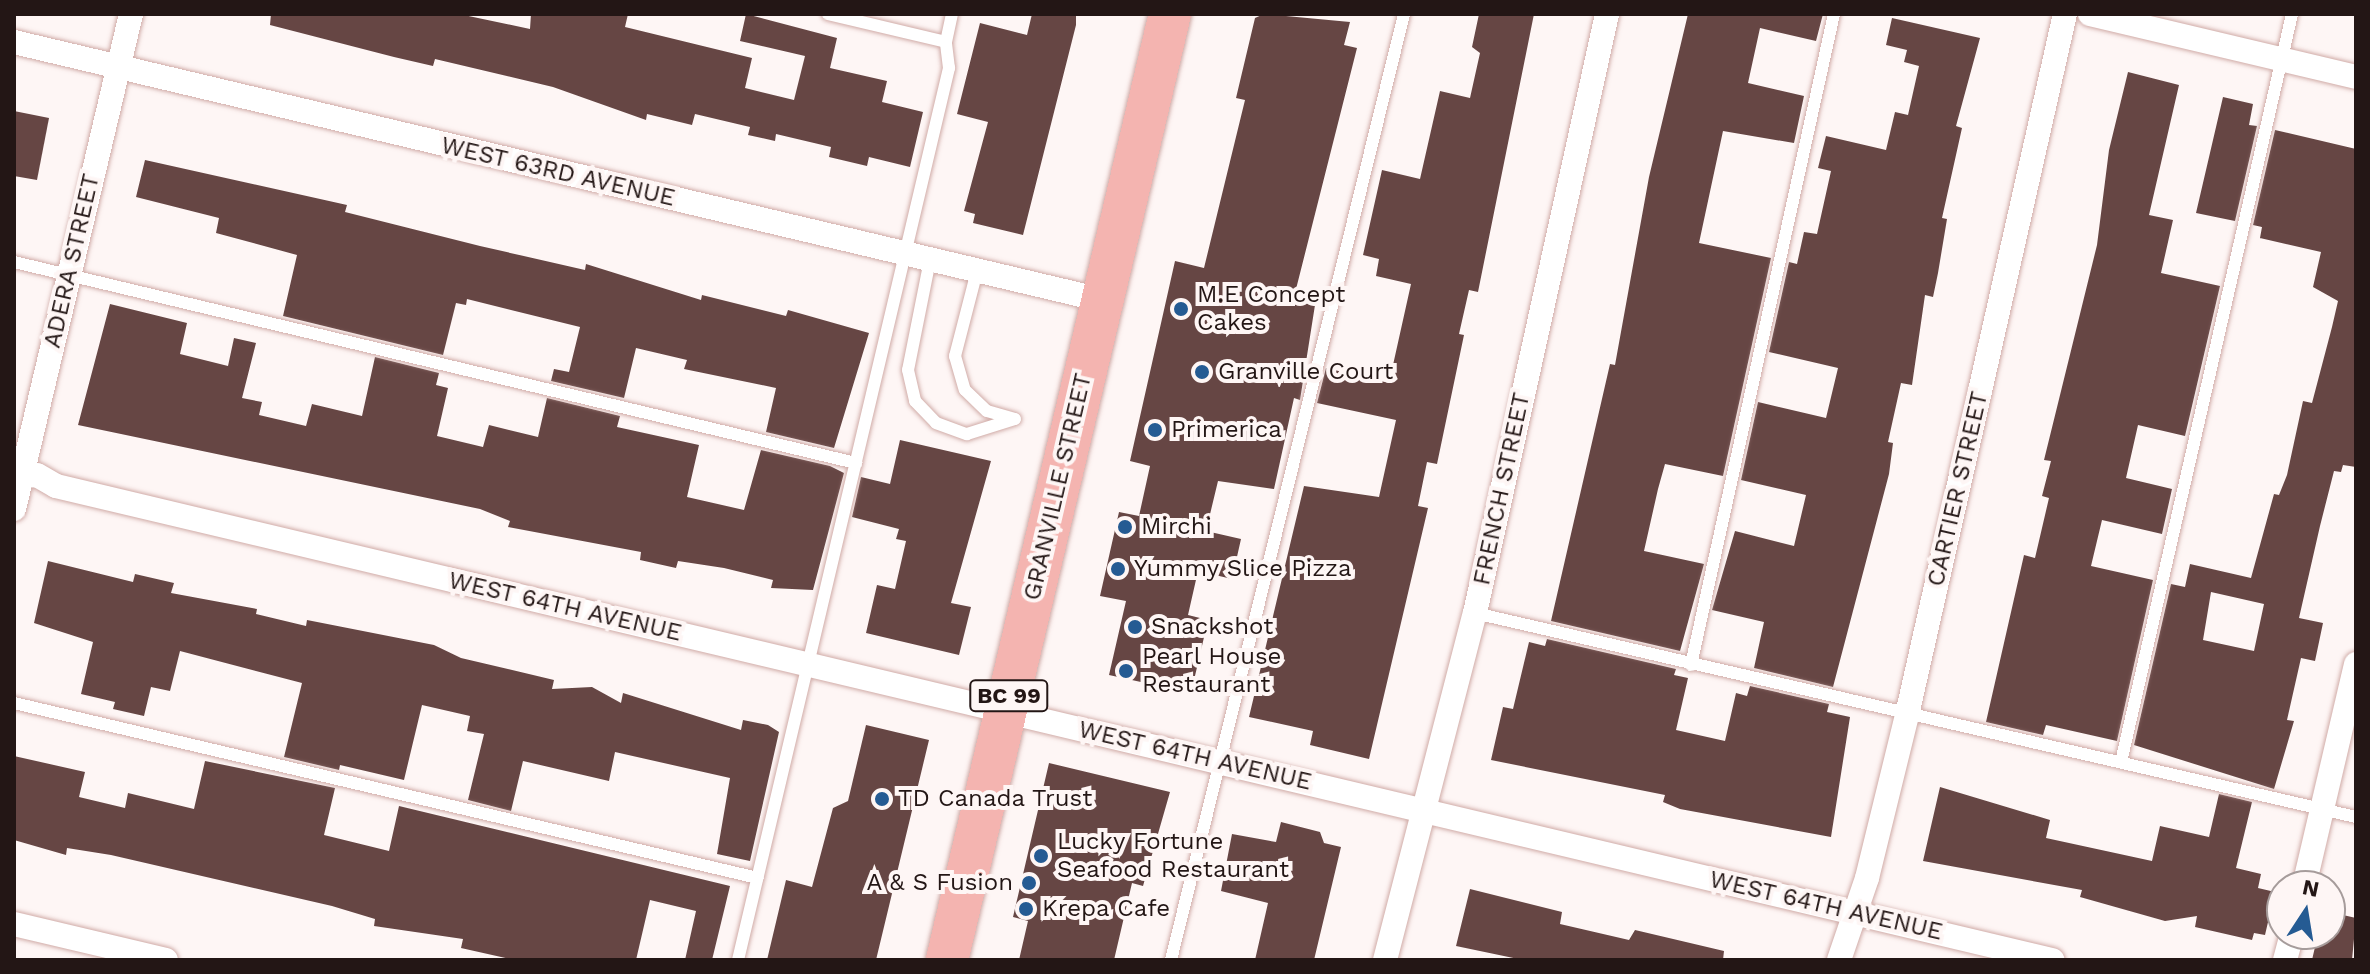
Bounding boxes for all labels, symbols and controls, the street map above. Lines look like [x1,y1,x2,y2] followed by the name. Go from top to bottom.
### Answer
[437,131,679,213] street label: WEST 63RD AVENUE
[38,171,106,351] street label: ADERA STREET
[1197,281,1345,337] place label: M.E Concept Cakes
[1172,300,1190,318] marker: M.E Concept Cakes
[1218,358,1393,386] place label: Granville Court
[1193,363,1211,381] marker: Granville Court
[1018,371,1098,603] street label: GRANVILLE STREET
[1922,389,1994,589] street label: CARTIER STREET
[1468,390,1536,588] street label: FRENCH STREET
[1171,416,1282,444] place label: Primerica
[1146,421,1164,439] marker: Primerica
[1141,513,1212,541] place label: Mirchi
[1116,518,1134,536] marker: Mirchi
[1134,555,1352,583] place label: Yummy Slice Pizza
[1109,560,1127,578] marker: Yummy Slice Pizza
[445,566,685,648] street label: WEST 64TH AVENUE
[1151,613,1273,641] place label: Snackshot
[1126,618,1144,636] marker: Snackshot
[1142,643,1282,699] place label: Pearl House Restaurant
[1117,662,1135,680] marker: Pearl House Restaurant
[969,678,1049,714] road number: BC 99
[1075,715,1315,797] street label: WEST 64TH AVENUE
[898,785,1093,813] place label: TD Canada Trust
[873,790,891,808] marker: TD Canada Trust
[1057,828,1289,884] place label: Lucky Fortune Seafood Restaurant
[1032,847,1050,865] marker: Lucky Fortune Seafood Restaurant
[1706,865,1946,947] street label: WEST 64TH AVENUE
[866,869,1013,897] place label: A & S Fusion
[2266,870,2346,950] north arrow
[1020,874,1038,892] marker: A & S Fusion
[2300,874,2321,902] text: N
[1042,895,1171,923] place label: Krepa Cafe
[1017,900,1035,918] marker: Krepa Cafe

